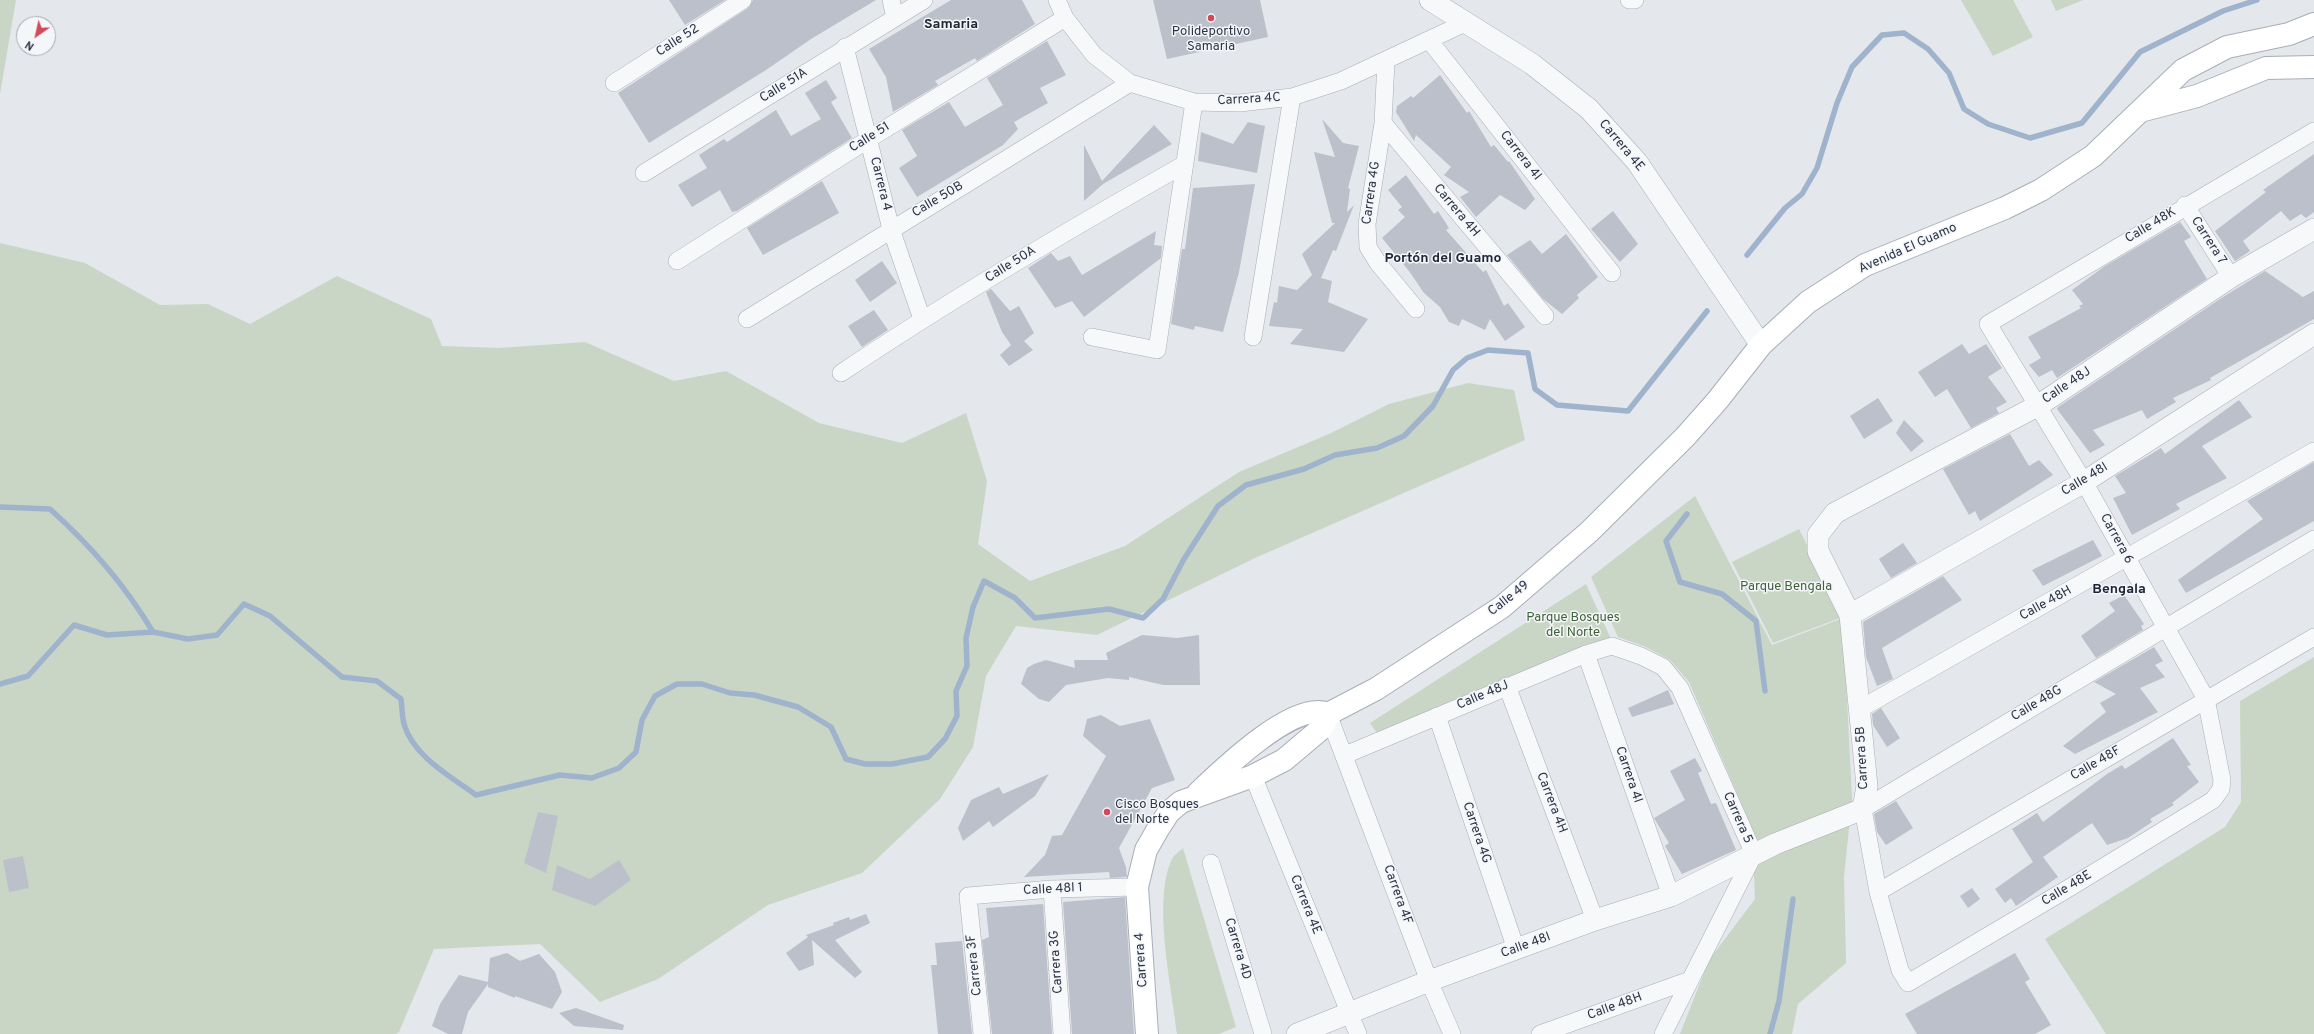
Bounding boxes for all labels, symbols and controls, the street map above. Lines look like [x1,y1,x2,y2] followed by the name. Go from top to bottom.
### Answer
[1206,13,1216,23] marker: Polideportivo Samaria
[16,16,56,56] north arrow
[924,17,978,33] district label: Samaria
[654,21,702,61] street label: Calle 52
[1172,24,1250,55] place label: Polideportivo Samaria
[23,37,37,53] text: N
[757,65,811,107] street label: Calle 51A
[1217,91,1281,109] street label: Carrera 4C
[1595,117,1647,175] street label: Carrera 4E
[847,119,893,157] street label: Calle 51
[1496,128,1544,184] street label: Carrera 4I
[866,155,894,213] street label: Carrera 4
[1360,160,1384,226] street label: Carrera 4G
[910,179,966,221] street label: Calle 50B
[1429,181,1483,241] street label: Carrera 4H
[2123,205,2179,247] street label: Calle 48K
[2187,214,2229,268] street label: Carrera 7
[1857,220,1959,278] street label: Avenida El Guamo
[983,243,1039,287] street label: Calle 50A
[1384,251,1502,267] district label: Portón del Guamo
[2040,364,2094,408] street label: Calle 48J
[2059,460,2111,500] street label: Calle 48I
[2096,511,2136,567] street label: Carrera 6
[1485,578,1533,620] street label: Calle 49
[1740,579,1832,595] park label: Parque Bengala
[2092,582,2146,598] district label: Bengala
[2017,583,2075,625] street label: Calle 48H
[1526,610,1620,641] park label: Parque Bosques del Norte
[1455,678,1511,714] street label: Calle 48J
[2009,683,2065,725] street label: Calle 48G
[1854,726,1872,790] street label: Carrera 5B
[2068,743,2124,785] street label: Calle 48F
[1611,745,1645,805] street label: Carrera 4I
[1532,770,1570,836] street label: Carrera 4H
[1719,790,1755,846] street label: Carrera 5
[1115,797,1199,828] place label: Cisco Bosques del Norte
[1458,800,1494,866] street label: Carrera 4G
[1102,807,1112,817] marker: Cisco Bosques del Norte
[1379,863,1415,927] street label: Carrera 4F
[2039,868,2095,910] street label: Calle 48E
[1286,873,1324,937] street label: Carrera 4E
[1023,881,1083,899] street label: Calle 48I 1
[1220,916,1254,982] street label: Carrera 4D
[1047,930,1067,994] street label: Carrera 3G
[1499,930,1553,962] street label: Calle 48I
[1132,932,1152,988] street label: Carrera 4
[964,933,986,997] street label: Carrera 3F
[1585,990,1645,1024] street label: Calle 48H

